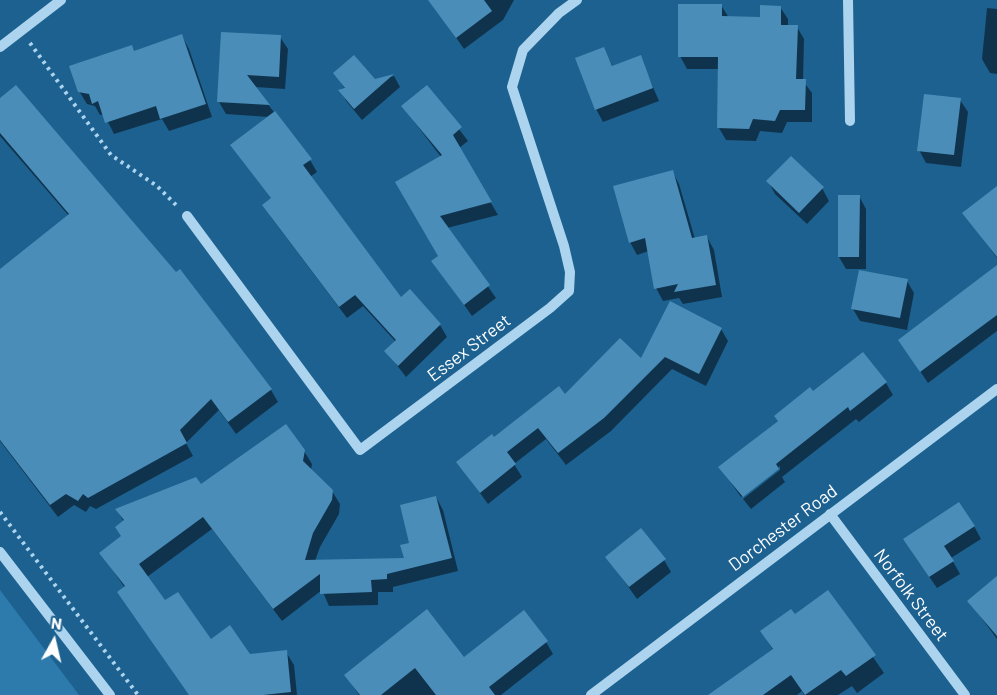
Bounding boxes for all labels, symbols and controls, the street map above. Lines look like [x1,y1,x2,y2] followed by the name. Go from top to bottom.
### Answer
[423,310,515,386] street label: Essex Street
[724,480,842,576] street label: Dorchester Road
[869,545,953,645] street label: Norfolk Street
[24,611,84,671] north arrow
[50,613,63,633] text: N

